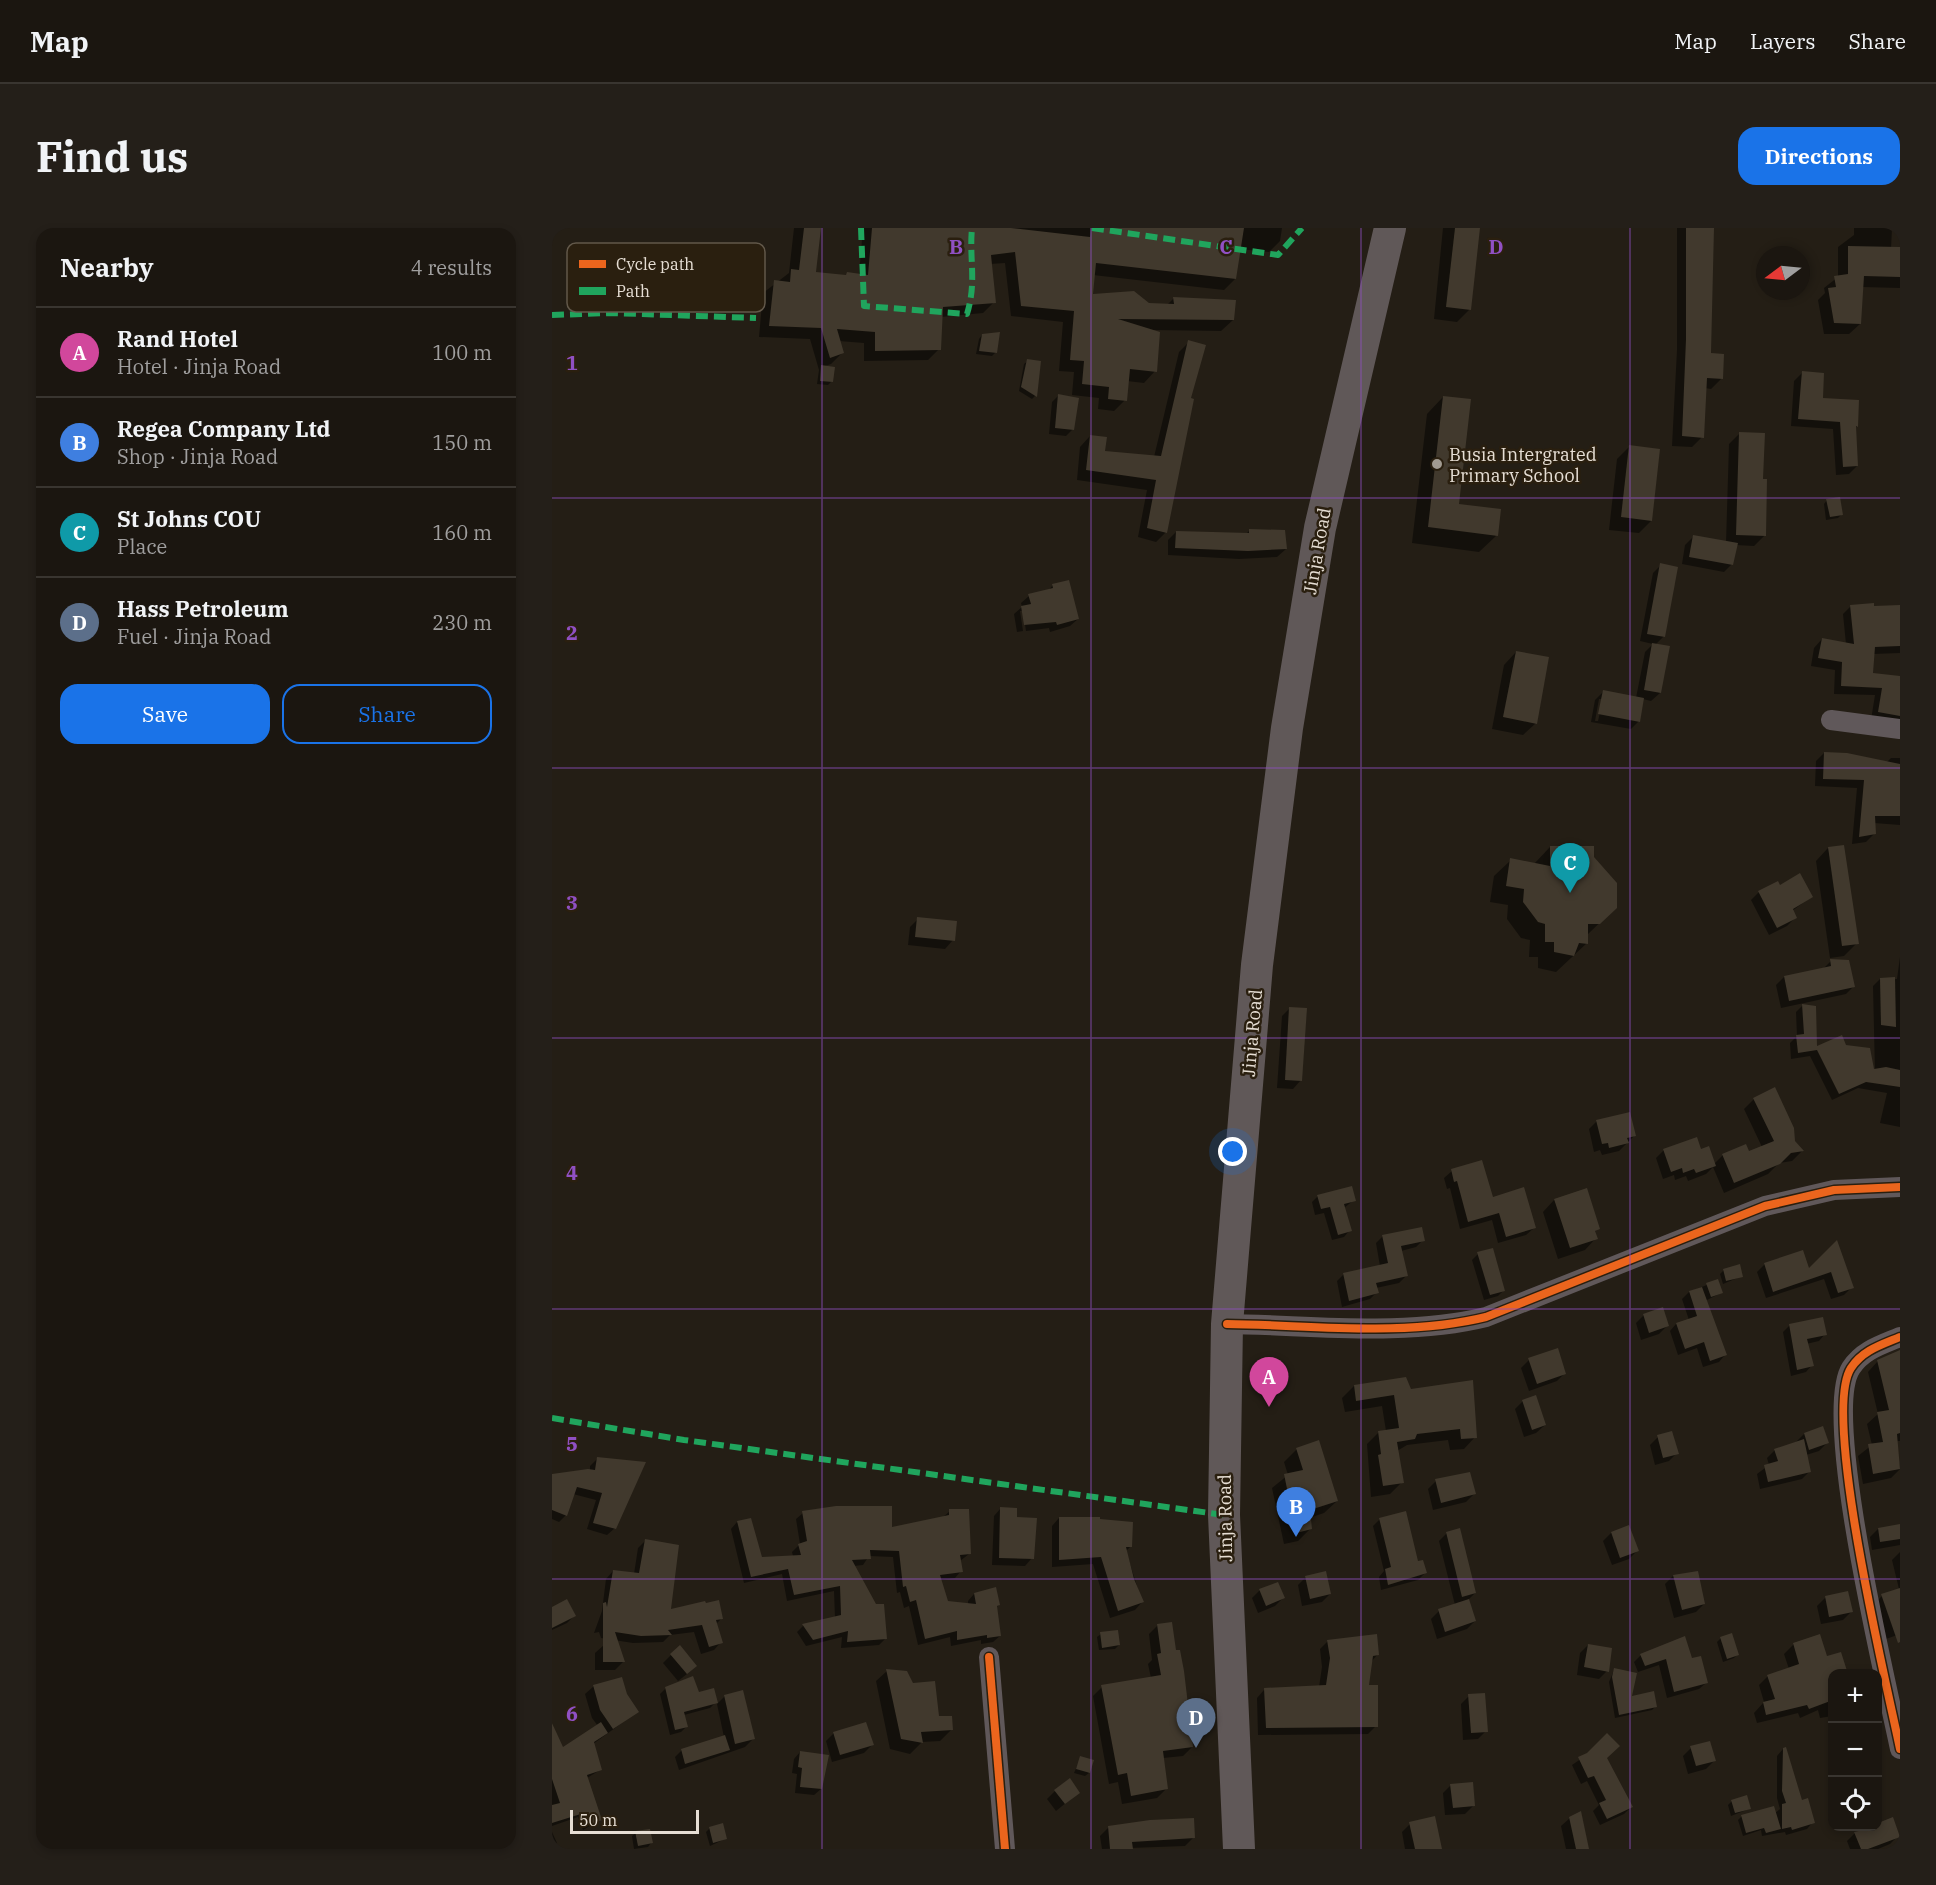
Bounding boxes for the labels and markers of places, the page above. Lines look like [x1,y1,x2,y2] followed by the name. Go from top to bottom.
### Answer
[1449,443,1597,487] place label: Busia Intergrated Primary School
[1430,457,1444,471] marker: Busia Intergrated Primary School
[1550,844,1590,893] pin: C
[1250,1358,1288,1407] pin: A
[1276,1488,1316,1537] pin: B
[1176,1698,1216,1748] pin: D

